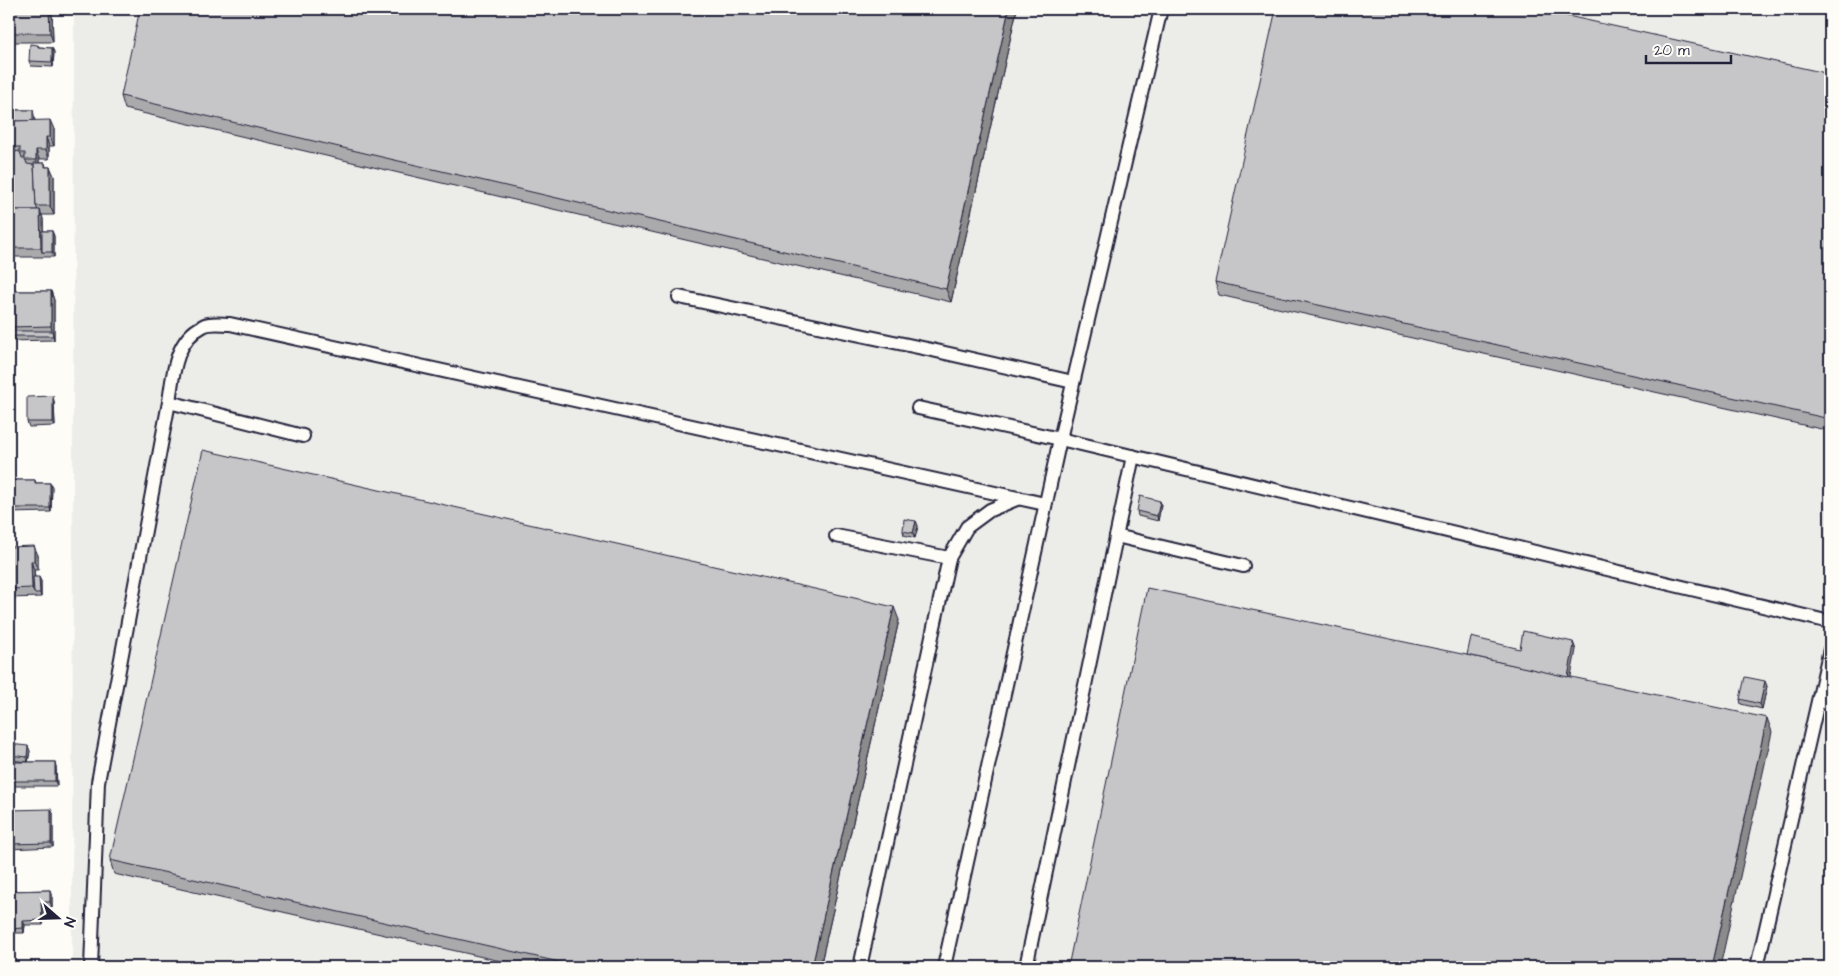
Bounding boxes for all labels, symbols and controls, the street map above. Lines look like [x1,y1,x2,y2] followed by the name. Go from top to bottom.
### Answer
[1646,32,1732,64] scale bar
[1654,40,1690,61] text: 20 m
[32,894,82,944] north arrow
[58,915,80,930] text: N

